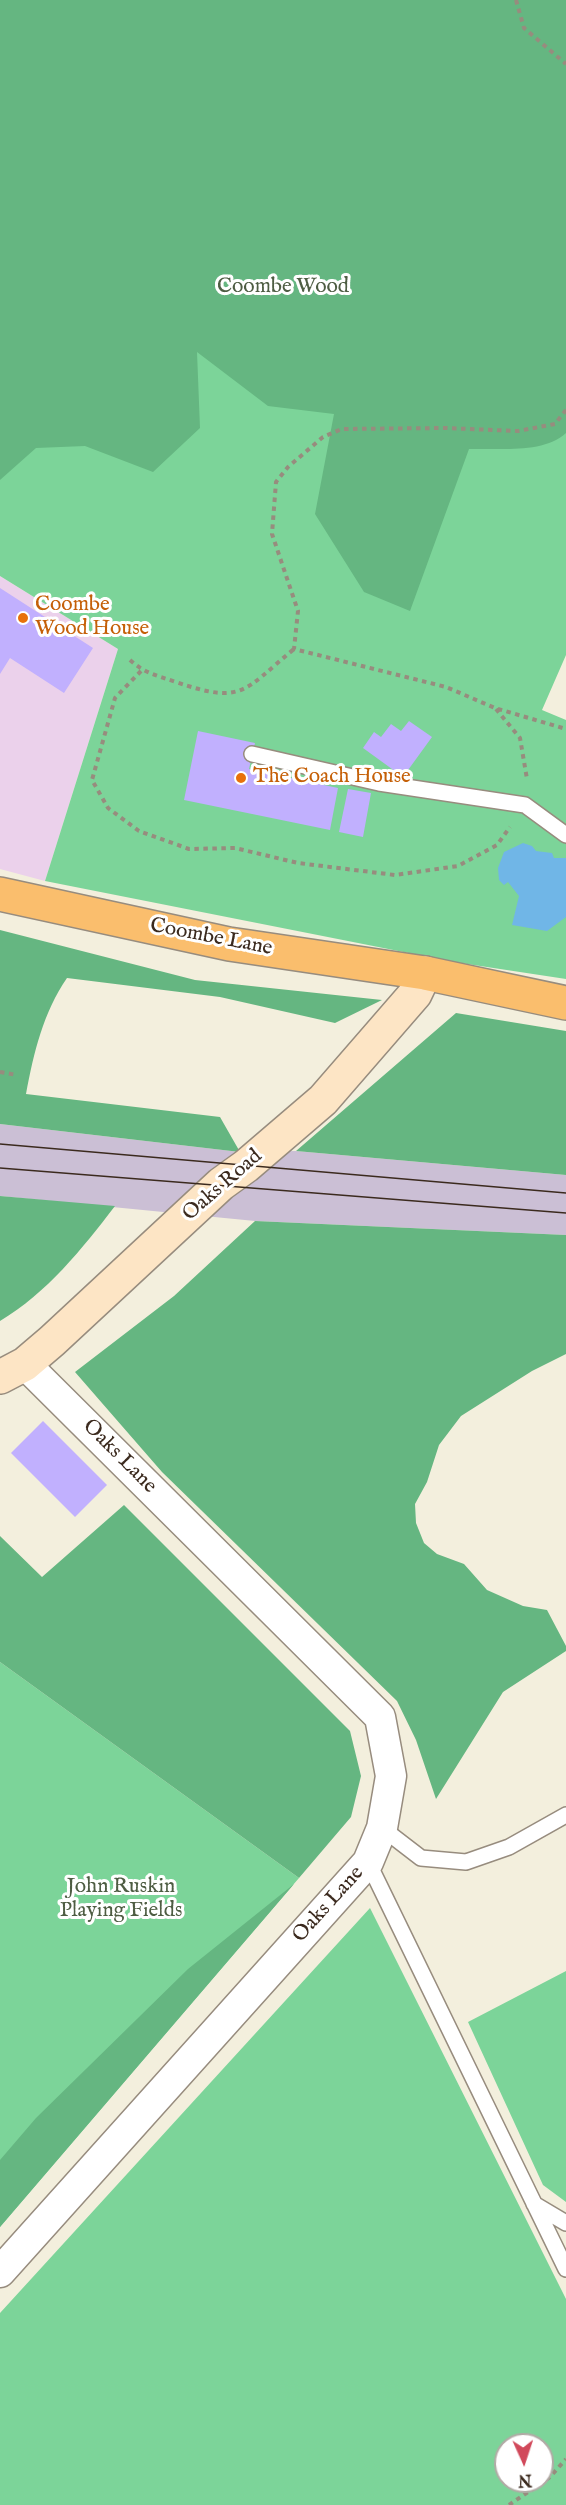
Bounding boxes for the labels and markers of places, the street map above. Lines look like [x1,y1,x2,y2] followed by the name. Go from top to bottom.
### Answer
[35,593,149,643] place label: Coombe Wood House
[16,611,30,625] marker: Coombe Wood House
[253,765,411,791] place label: The Coach House
[234,771,248,785] marker: The Coach House

